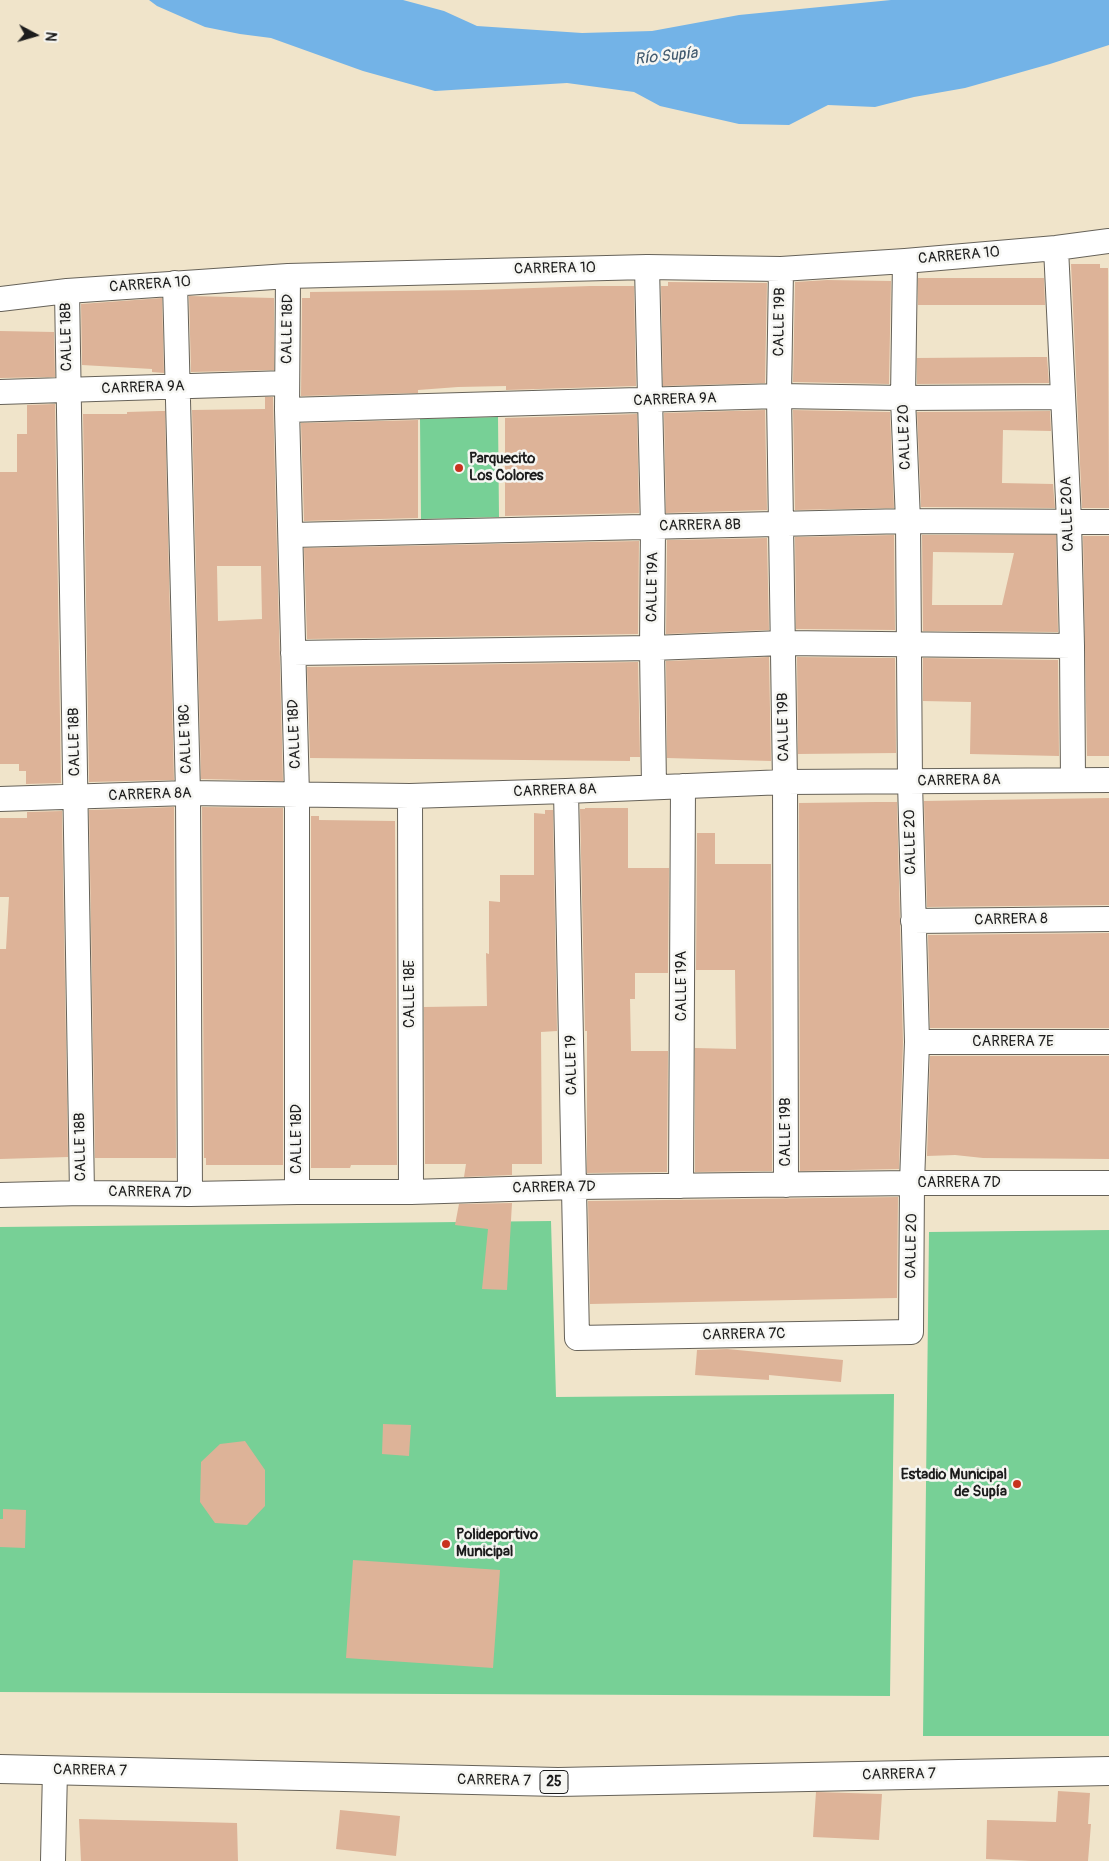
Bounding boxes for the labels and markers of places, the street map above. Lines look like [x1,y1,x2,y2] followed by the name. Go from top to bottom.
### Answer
[469,450,544,485] place label: Parquecito Los Colores
[453,462,465,474] marker: Parquecito Los Colores
[901,1466,1007,1501] place label: Estadio Municipal de Supía
[1011,1478,1023,1490] marker: Estadio Municipal de Supía
[456,1526,538,1561] place label: Polideportivo Municipal
[440,1538,452,1550] marker: Polideportivo Municipal

